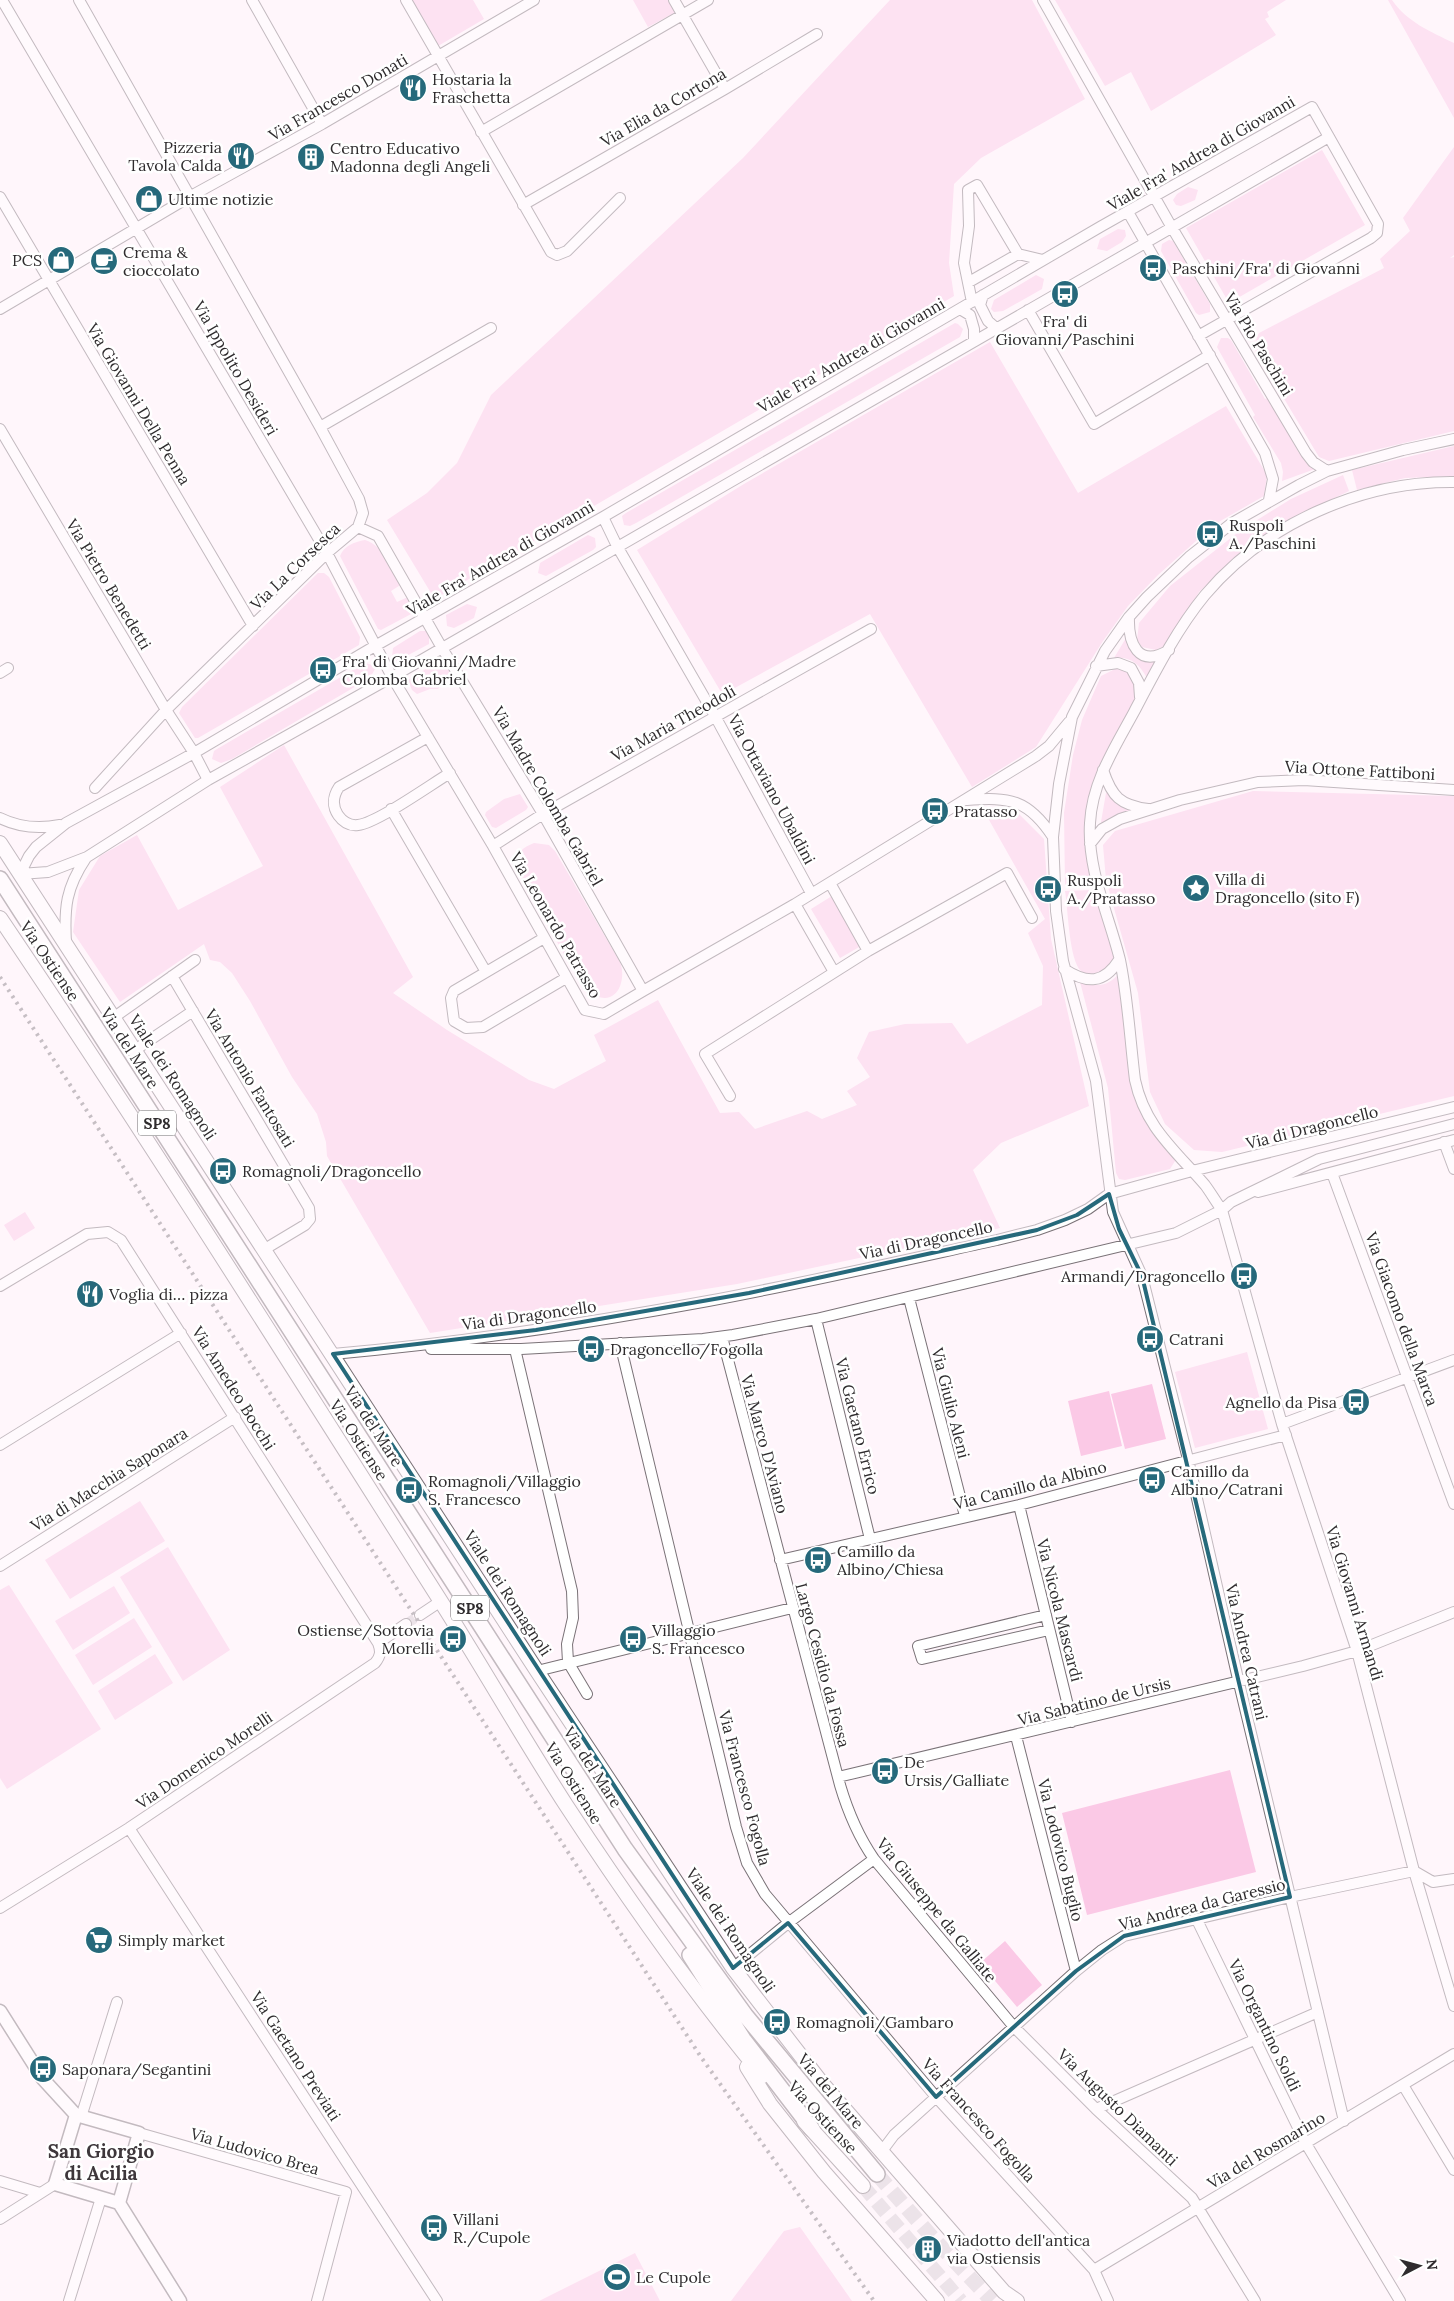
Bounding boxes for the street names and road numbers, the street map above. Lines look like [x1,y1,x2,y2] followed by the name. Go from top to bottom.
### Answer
[264,49,411,145] street label: Via Francesco Donati
[596,63,729,152] street label: Via Elia da Cortona
[1103,91,1298,215] street label: Viale Fra' Andrea di Giovanni
[1220,288,1298,399] street label: Via Pio Paschini
[753,293,948,417] street label: Viale Fra' Andrea di Giovanni
[189,296,283,439] street label: Via Ippolito Desideri
[82,319,195,488] street label: Via Giovanni Della Penna
[402,496,597,620] street label: Viale Fra' Andrea di Giovanni
[62,514,156,653] street label: Via Pietro Benedetti
[245,518,344,615] street label: Via La Corsesca
[606,680,739,766] street label: Via Maria Theodoli
[488,702,608,889] street label: Via Madre Colomba Gabriel
[724,710,820,867] street label: Via Ottaviano Ubaldini
[1283,756,1436,784] street label: Via Ottone Fattiboni
[505,847,606,1002] street label: Via Leonardo Patrasso
[15,916,84,1005] street label: Via Ostiense
[96,1003,164,1092] street label: Via del Mare
[200,1004,299,1151] street label: Via Antonio Fantosati
[124,1010,221,1144] street label: Viale dei Romagnoli
[1243,1101,1380,1153] street label: Via di Dragoncello
[138,1110,176,1136] road number: SP8
[857,1216,994,1264] street label: Via di Dragoncello
[1361,1228,1443,1409] street label: Via Giacomo della Marca
[460,1296,597,1334] street label: Via di Dragoncello
[187,1322,280,1454] street label: Via Amedeo Bocchi
[927,1345,974,1460] street label: Via Giulio Aleni
[831,1355,885,1496] street label: Via Gaetano Errico
[737,1371,793,1516] street label: Via Marco D'Aviano
[340,1381,408,1470] street label: Via del Mare
[325,1395,393,1484] street label: Via Ostiense
[26,1423,191,1536] street label: Via di Macchia Saponara
[950,1456,1109,1514] street label: Via Camillo da Albino
[1322,1522,1388,1683] street label: Via Giovanni Armandi
[459,1526,556,1660] street label: Viale dei Romagnoli
[1032,1536,1087,1683] street label: Via Nicola Mascardi
[791,1581,855,1749] street label: Largo Cesidio da Fossa
[1221,1581,1272,1722] street label: Via Andrea Catrani
[451,1596,489,1620] road number: SP8
[1015,1672,1172,1730] street label: Via Sabatino de Ursis
[131,1707,276,1814] street label: Via Domenico Morelli
[714,1707,775,1868] street label: Via Francesco Fogolla
[559,1722,627,1811] street label: Via del Mare
[540,1738,607,1828] street label: Via Ostiense
[1033,1776,1088,1923] street label: Via Lodovico Buglio
[872,1833,1002,1987] street label: Via Giuseppe da Galliate
[681,1863,780,1996] street label: Viale dei Romagnoli
[1116,1874,1287,1935] street label: Via Andrea da Garessio
[1224,1955,1306,2094] street label: Via Organtino Soldi
[246,1987,345,2125] street label: Via Gaetano Previati
[1053,2044,1182,2170] street label: Via Augusto Diamanti
[793,2048,869,2133] street label: Via del Mare
[917,2053,1040,2186] street label: Via Francesco Fogolla
[783,2076,862,2158] street label: Via Ostiense
[1203,2107,1328,2194] street label: Via del Rosmarino
[187,2123,322,2179] street label: Via Ludovico Brea

